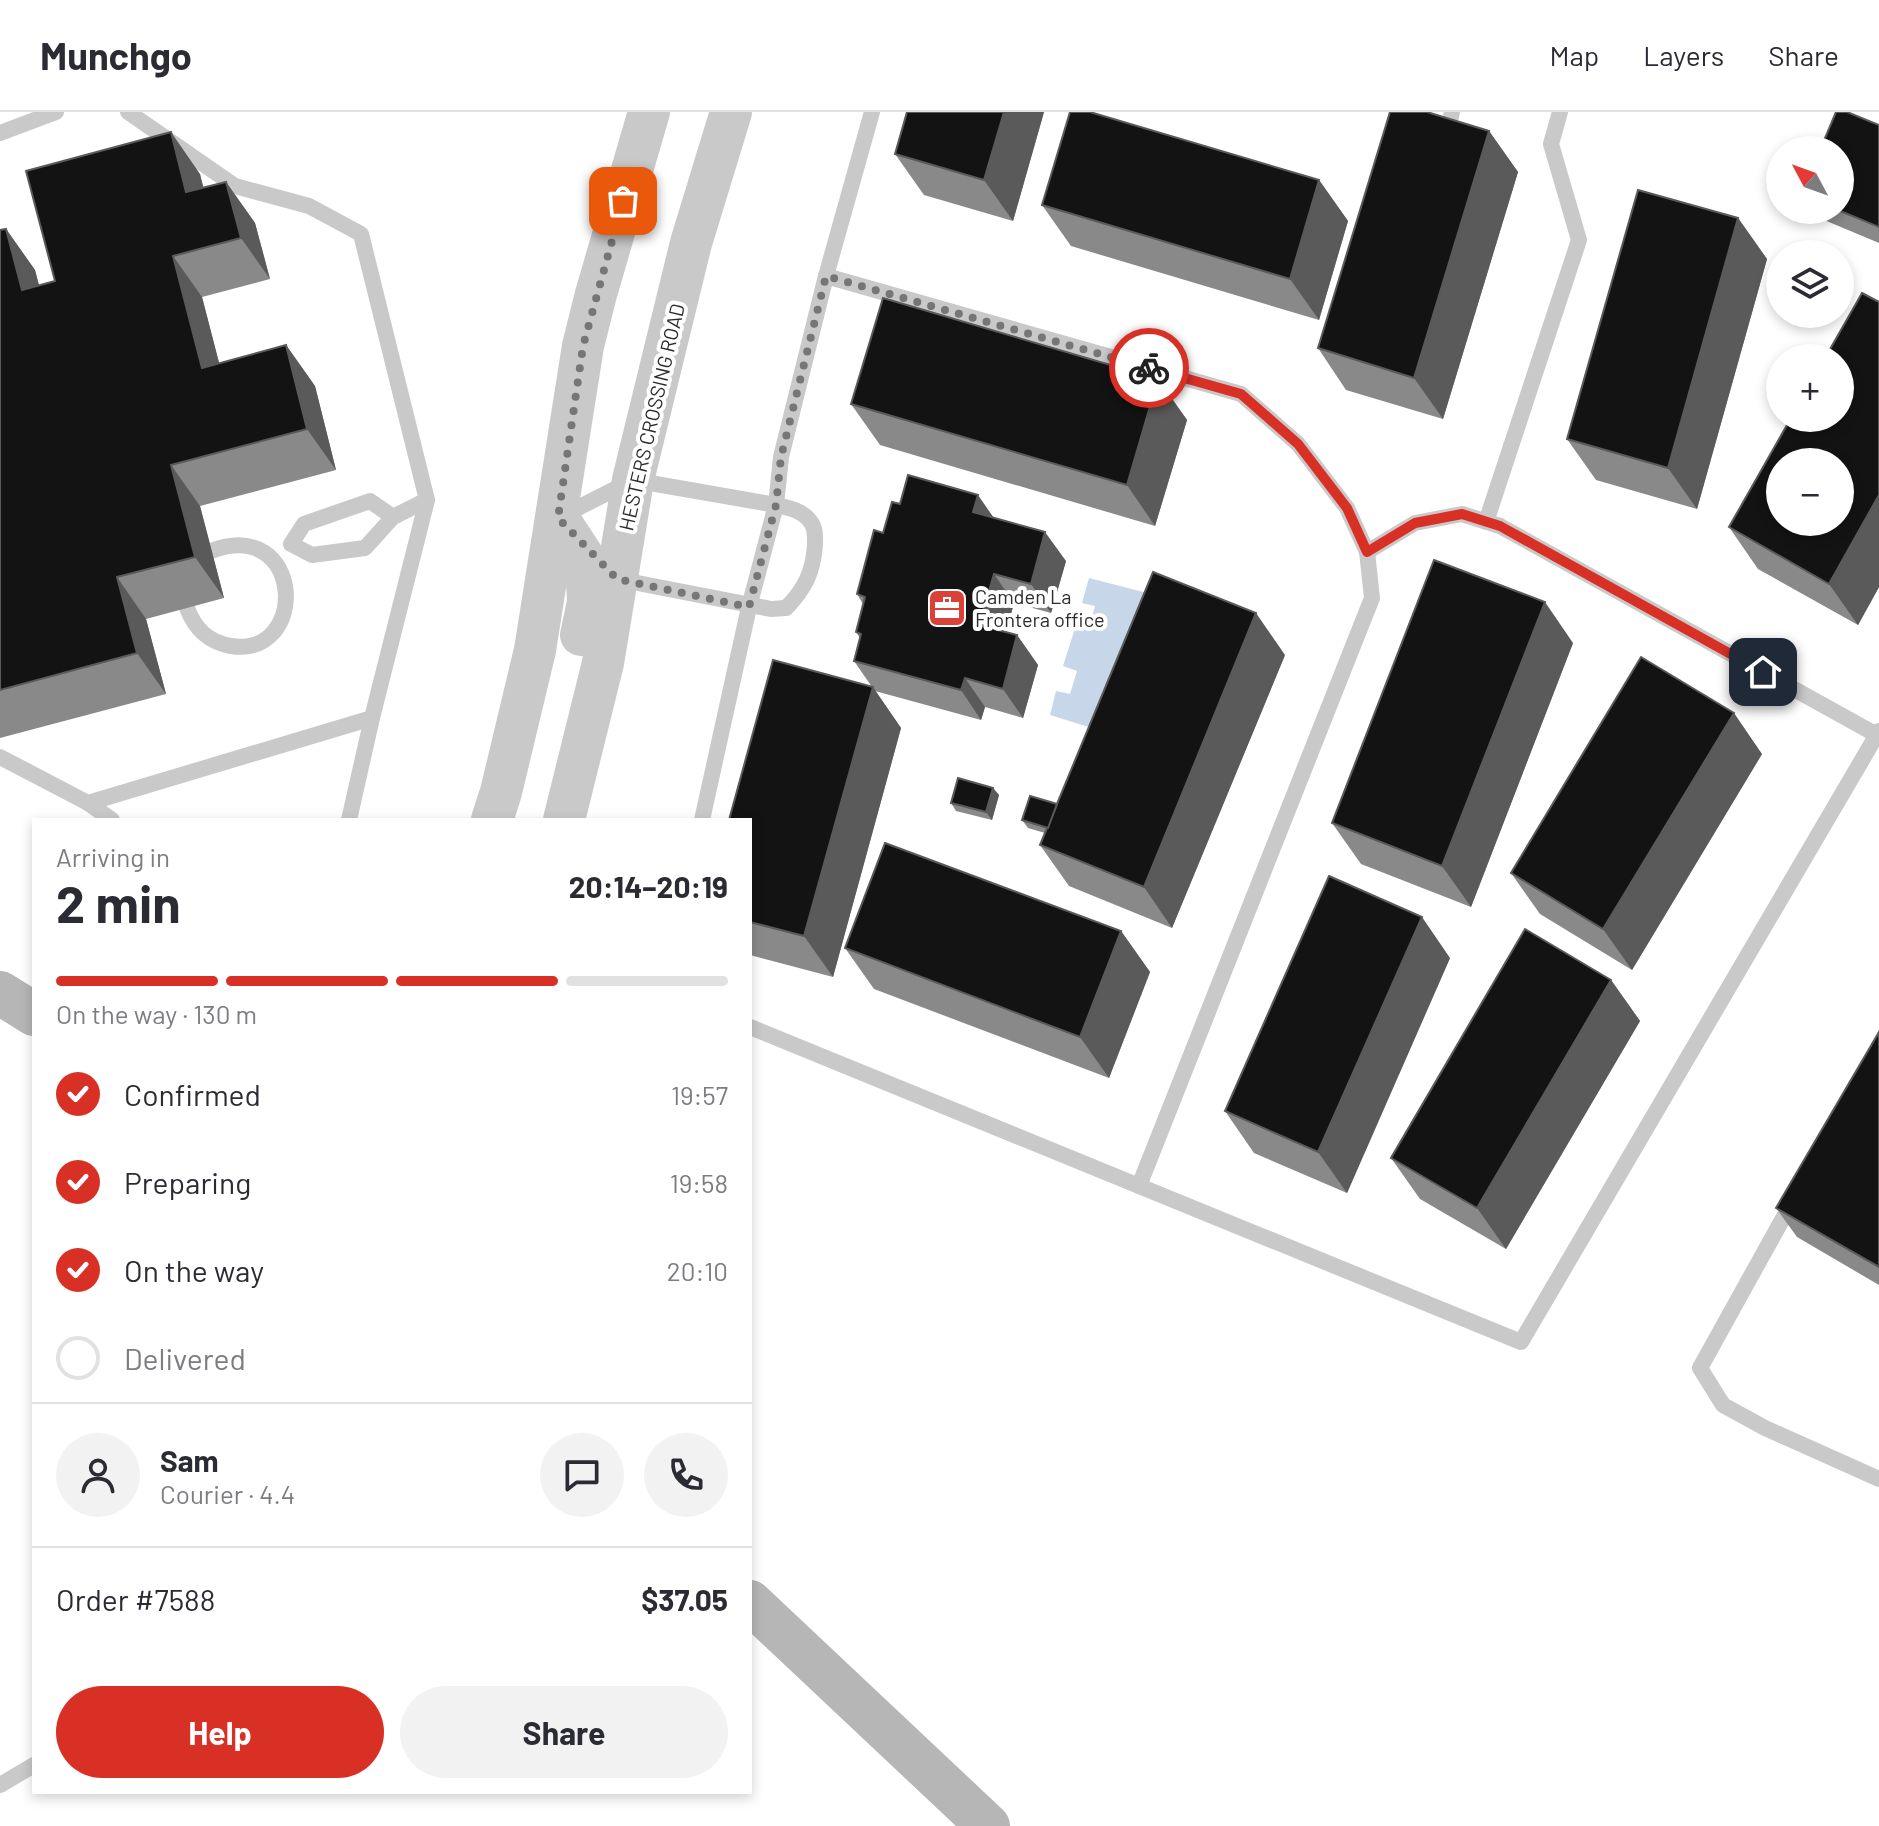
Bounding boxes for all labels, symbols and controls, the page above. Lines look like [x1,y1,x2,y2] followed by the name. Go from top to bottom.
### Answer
[40,32,192,78] text: Munchgo
[1549,38,1599,72] text: Map
[1643,38,1724,72] text: Layers
[1768,38,1839,72] text: Share
[1766,136,1854,224] north arrow
[1766,136,1854,536] map controls
[589,167,657,235] pin
[601,179,645,223] icon: bag
[1766,240,1854,328] button: layers
[613,301,689,533] street label: HESTERS CROSSING ROAD
[1109,328,1189,408] courier
[1766,344,1854,432] button: +
[1127,346,1171,390] icon: bike
[1766,448,1854,536] button: −
[975,584,1105,631] place label: Camden La Frontera office
[926,587,968,629] office icon: Camden La Frontera office
[1729,638,1797,706] pin
[1741,650,1785,694] icon: home
[56,841,170,872] text: Arriving in
[569,868,728,904] text: 20:14–20:19
[56,871,181,933] text: 2 min
[56,998,257,1029] text: On the way · 130 m
[56,1072,100,1116] icon: check
[124,1076,261,1112] text: Confirmed
[671,1079,728,1110] text: 19:57
[56,1160,100,1204] icon: check
[124,1164,251,1200] text: Preparing
[670,1167,728,1198] text: 19:58
[56,1248,100,1292] icon: check
[124,1252,264,1288] text: On the way
[667,1255,728,1286] text: 20:10
[124,1340,246,1376] text: Delivered
[56,1433,140,1517] button: person
[540,1433,624,1517] button: chat
[644,1433,728,1517] button: phone
[160,1442,219,1478] text: Sam
[160,1478,295,1509] text: Courier · 4.4
[56,1581,215,1617] text: Order #7588
[641,1581,728,1617] text: $37.05
[56,1686,384,1778] button: Help
[400,1686,728,1778] button: Share

